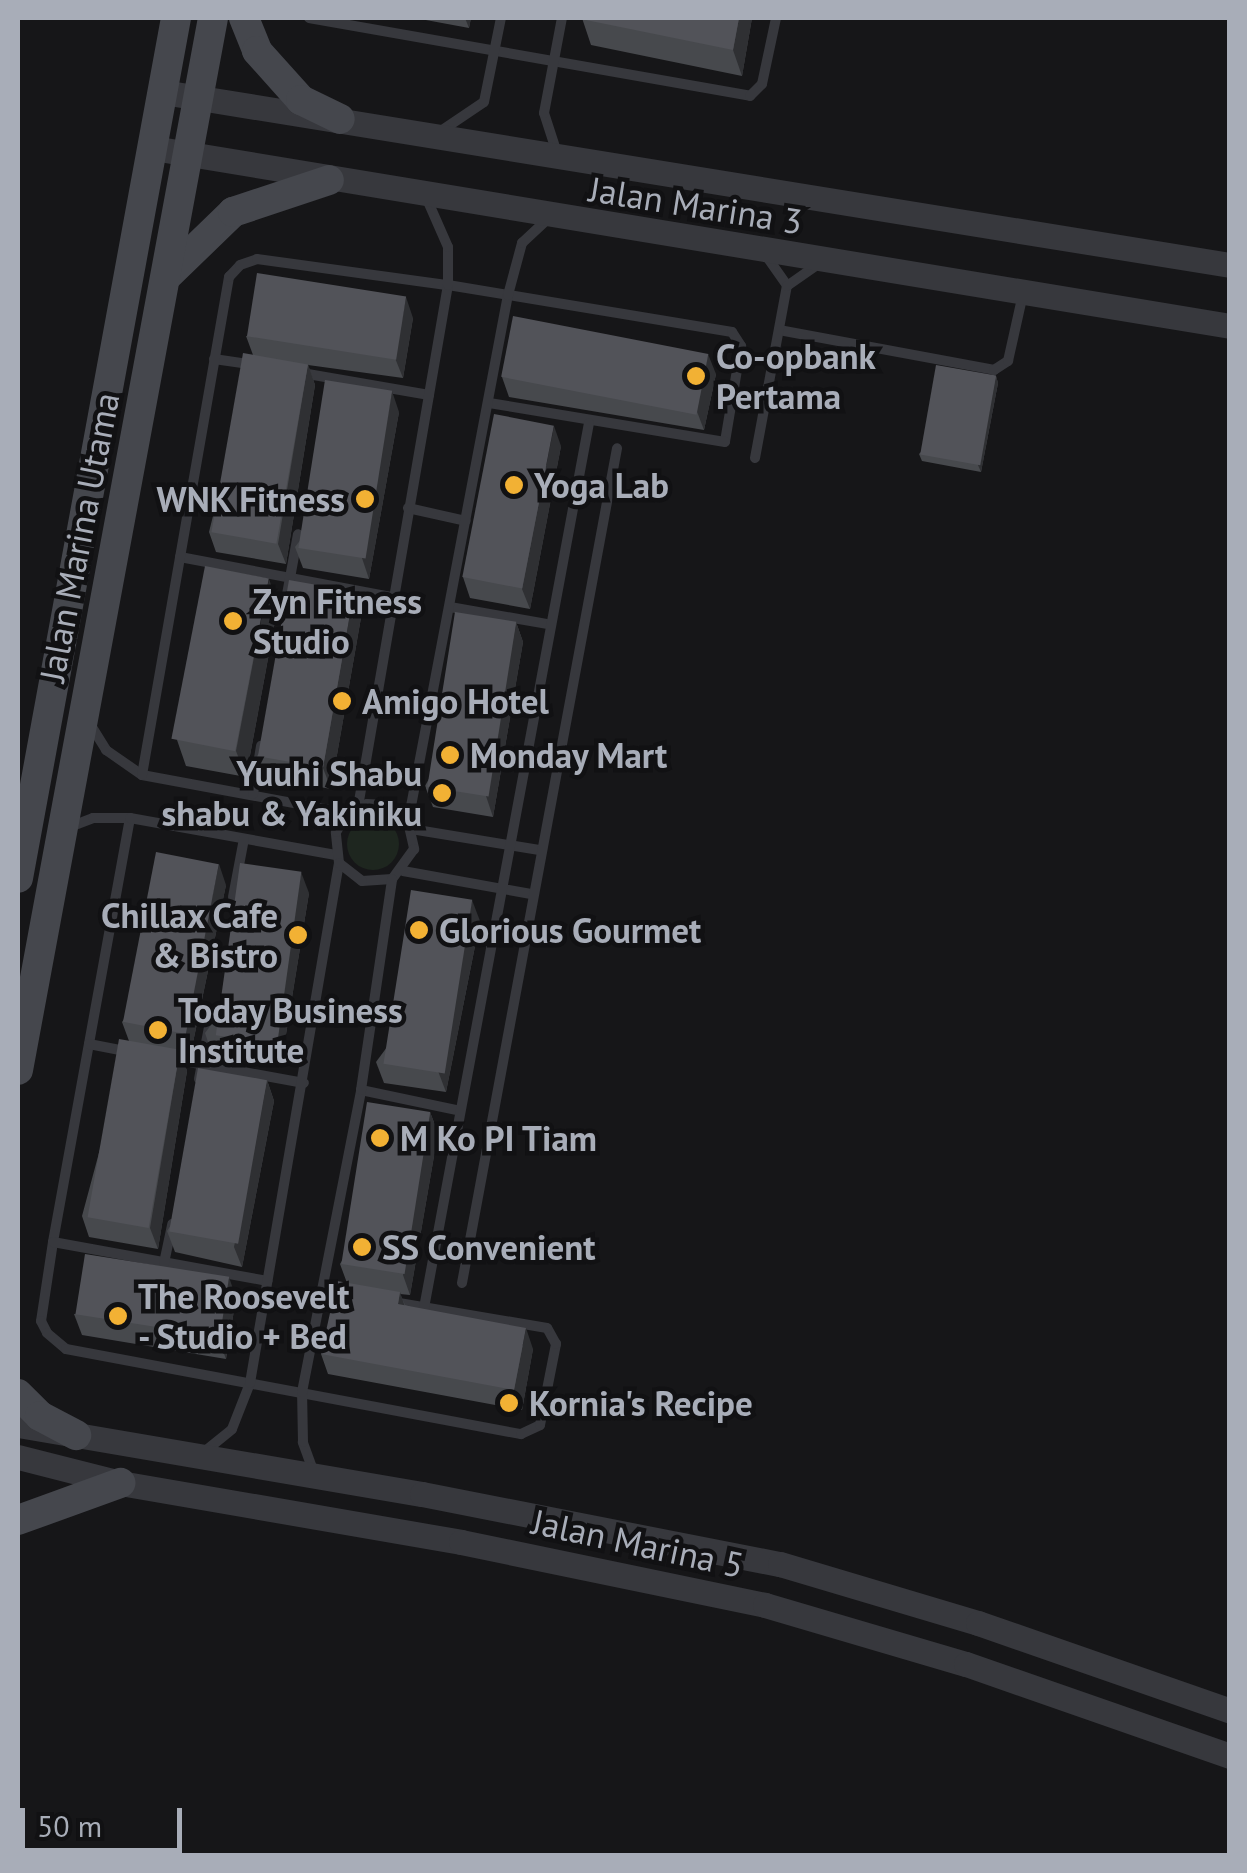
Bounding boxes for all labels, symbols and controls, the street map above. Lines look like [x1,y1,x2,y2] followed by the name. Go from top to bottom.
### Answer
[587,167,805,243] street label: Jalan Marina 3
[716,335,876,417] place label: Co-opbank Pertama
[685,365,707,387] marker: Co-opbank Pertama
[30,389,128,685] street label: Jalan Marina Utama
[534,464,669,506] place label: Yoga Lab
[503,474,525,496] marker: Yoga Lab
[155,478,345,520] place label: WNK Fitness
[354,488,376,510] marker: WNK Fitness
[253,580,422,662] place label: Zyn Fitness Studio
[222,610,244,632] marker: Zyn Fitness Studio
[362,680,549,722] place label: Amigo Hotel
[331,690,353,712] marker: Amigo Hotel
[470,734,669,776] place label: Monday Mart
[439,744,461,766] marker: Monday Mart
[160,752,422,834] place label: Yuuhi Shabu shabu & Yakiniku
[431,782,453,804] marker: Yuuhi Shabu shabu & Yakiniku
[99,894,278,976] place label: Chillax Cafe & Bistro
[439,909,702,951] place label: Glorious Gourmet
[408,919,430,941] marker: Glorious Gourmet
[287,924,309,946] marker: Chillax Cafe & Bistro
[178,989,404,1071] place label: Today Business Institute
[147,1019,169,1041] marker: Today Business Institute
[400,1117,598,1159] place label: M Ko PI Tiam
[369,1127,391,1149] marker: M Ko PI Tiam
[382,1226,596,1268] place label: SS Convenient
[351,1236,373,1258] marker: SS Convenient
[138,1275,350,1357] place label: The Roosevelt - Studio + Bed
[107,1305,129,1327] marker: The Roosevelt - Studio + Bed
[529,1382,753,1424] place label: Kornia's Recipe
[498,1392,520,1414] marker: Kornia's Recipe
[529,1500,747,1586] street label: Jalan Marina 5
[25,1788,188,1850] scale bar
[37,1806,102,1845] text: 50 m

